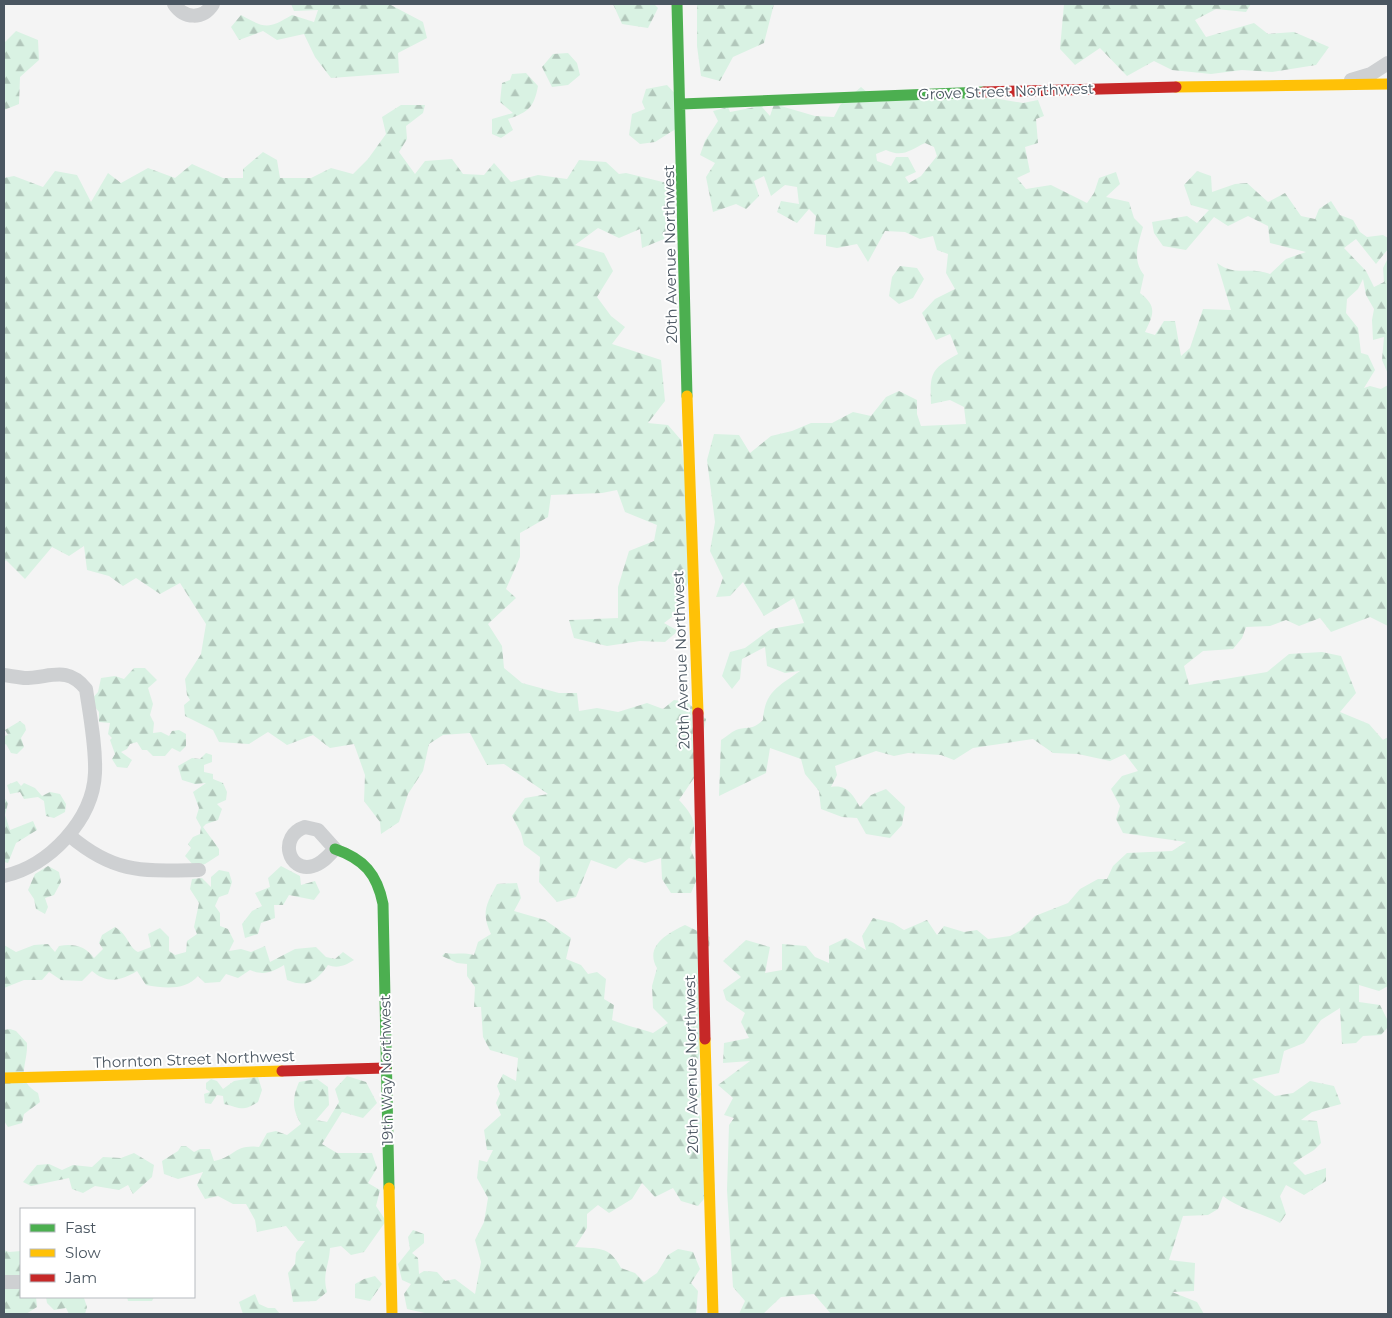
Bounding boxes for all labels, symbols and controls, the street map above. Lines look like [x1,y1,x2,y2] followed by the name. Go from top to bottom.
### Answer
[918,78,1094,104] street label: Grove Street Northwest
[659,165,681,343] street label: 20th Avenue Northwest
[668,570,694,750] street label: 20th Avenue Northwest
[680,975,702,1153] street label: 20th Avenue Northwest
[375,995,397,1145] street label: 19th Way Northwest
[93,1046,295,1072] street label: Thornton Street Northwest
[20,1208,195,1298] legend
[65,1218,96,1237] text: Fast
[65,1243,101,1262] text: Slow
[64,1268,97,1287] text: Jam

